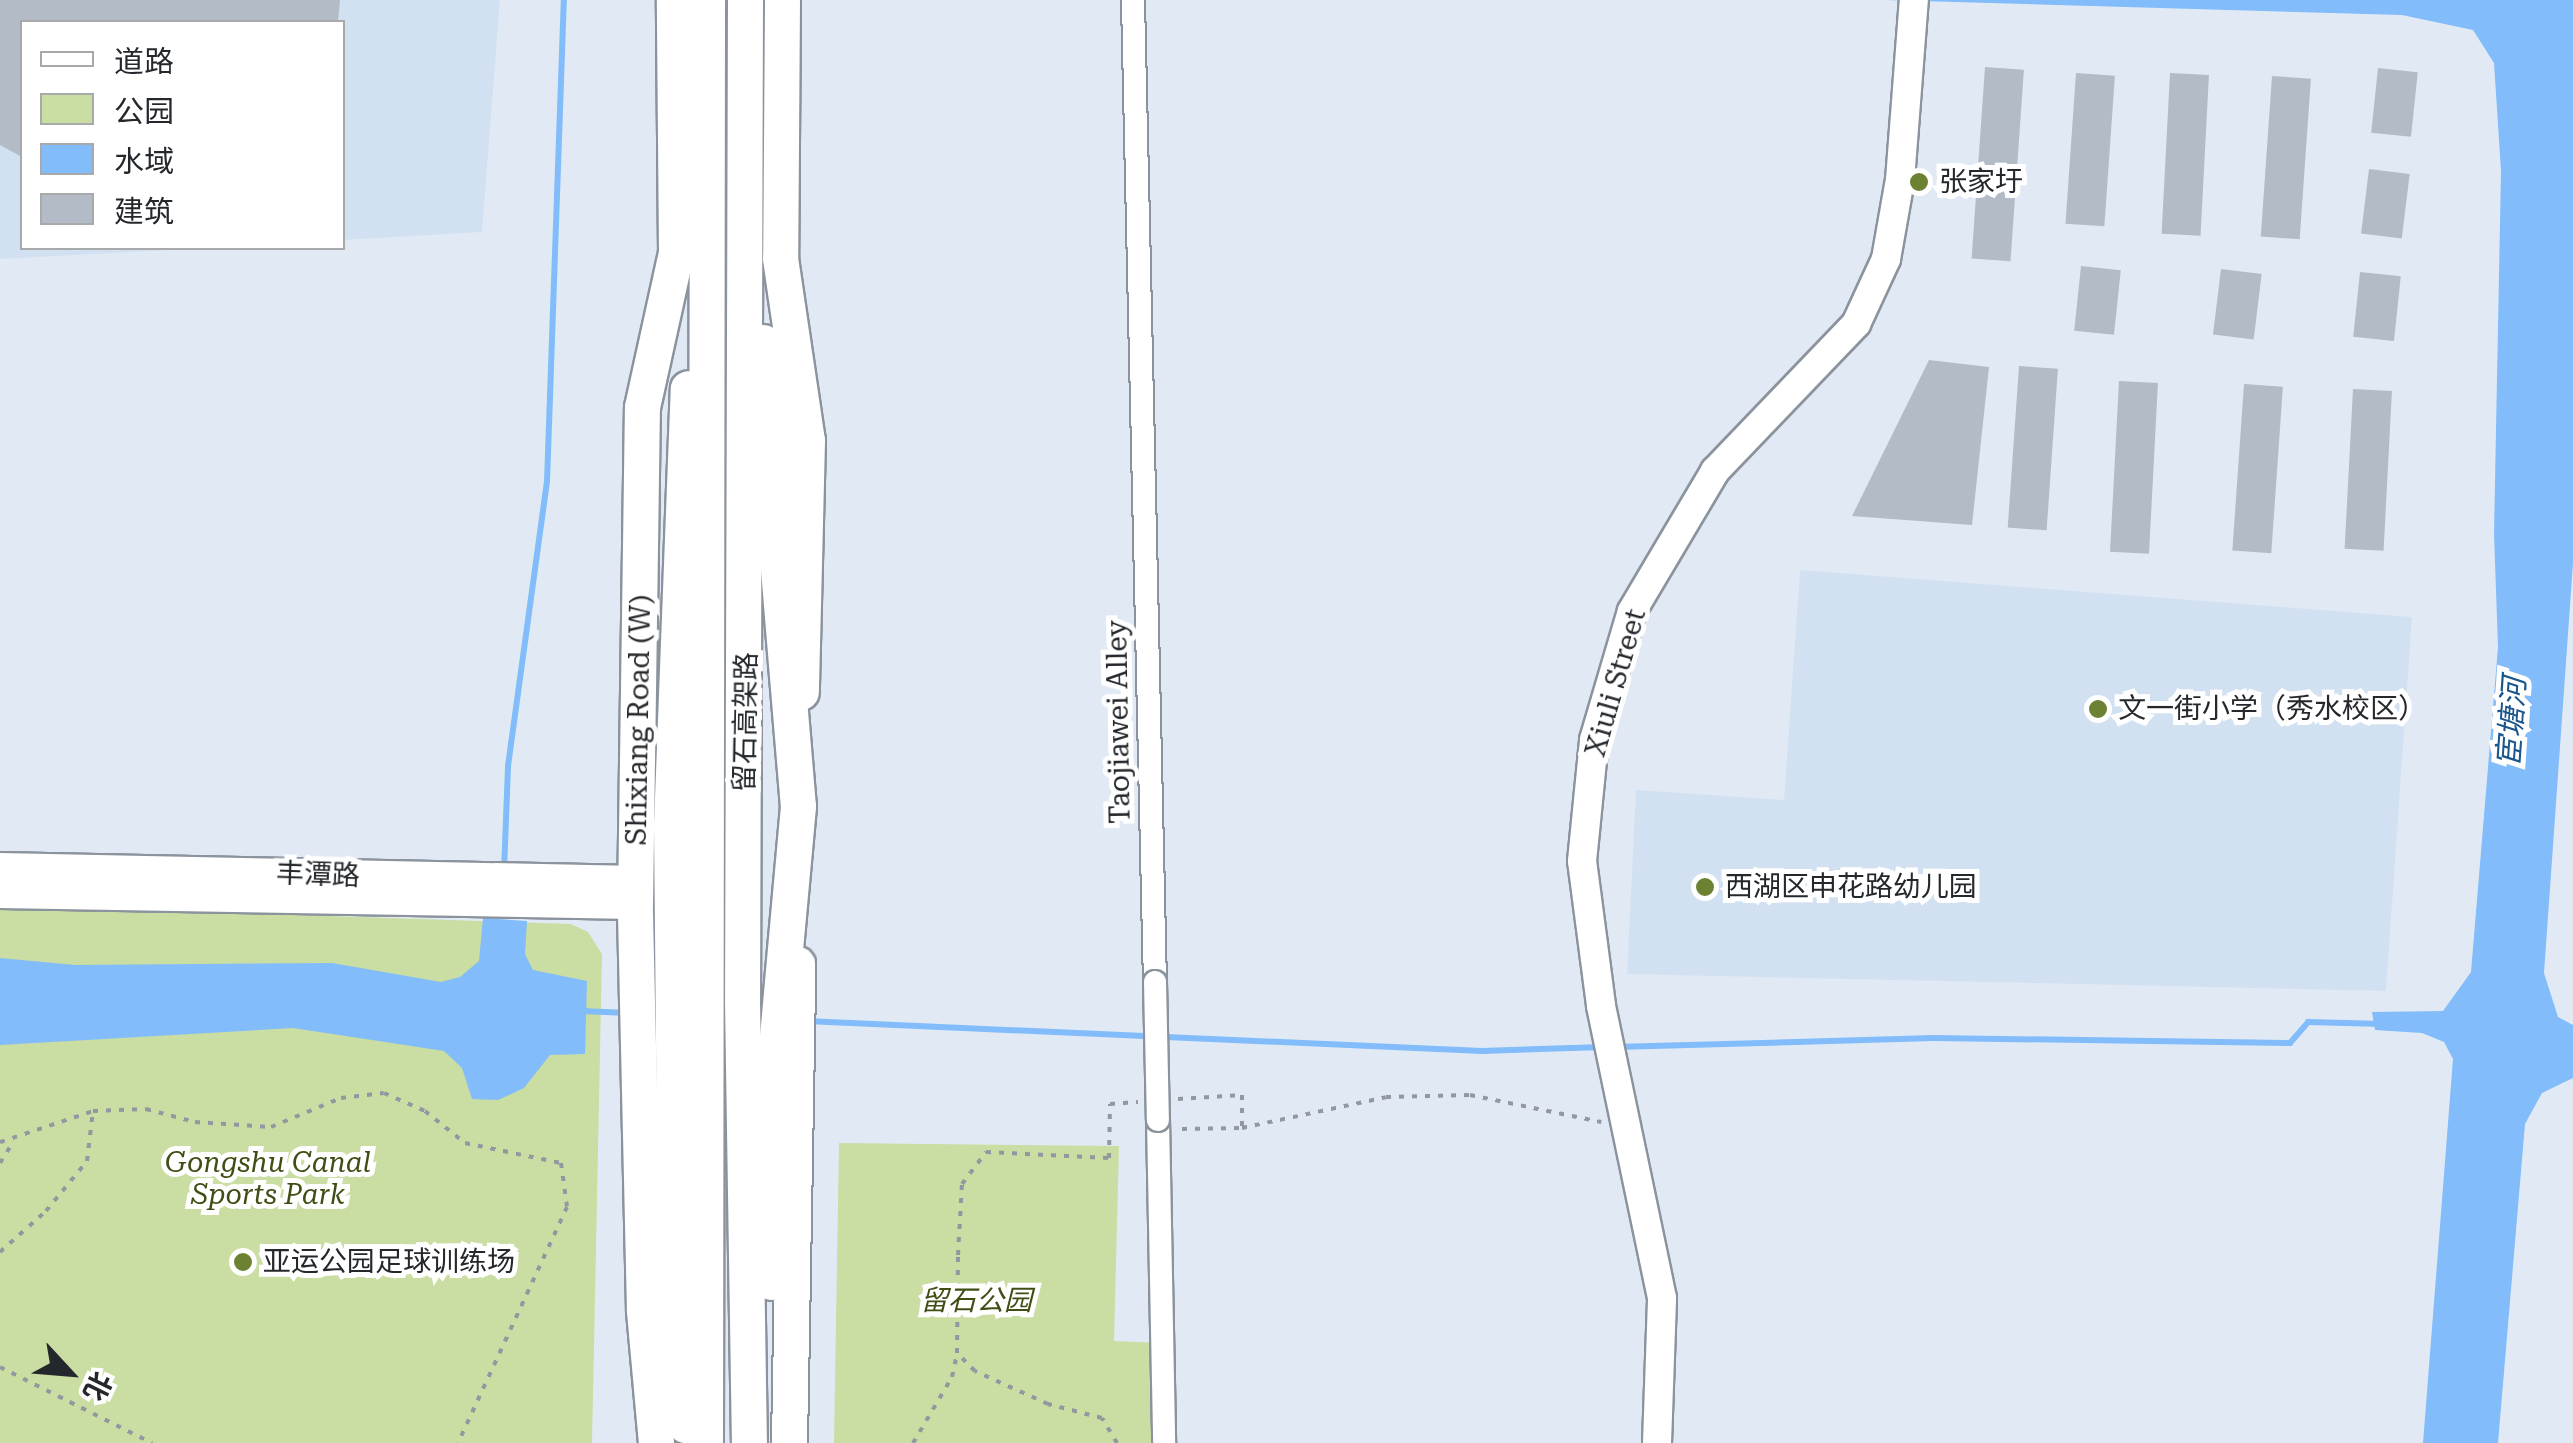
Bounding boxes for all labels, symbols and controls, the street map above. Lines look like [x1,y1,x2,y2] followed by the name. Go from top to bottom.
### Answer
[20,20,345,250] legend
[114,44,174,79] text: 道路
[114,94,174,129] text: 公园
[114,144,174,179] text: 水域
[1939,165,2023,199] place label: 张家圩
[1908,171,1930,193] marker: 张家圩
[114,194,174,229] text: 建筑
[620,594,658,846] street label: Shixiang Road (W)
[1579,605,1653,761] street label: Xiuli Street
[1100,620,1138,824] street label: Taojiawei Alley
[728,652,764,792] street label: 留石高架路
[2491,676,2533,768] water label: 宦塘河
[2118,692,2426,726] place label: 文一街小学（秀水校区）
[2087,698,2109,720] marker: 文一街小学（秀水校区）
[275,857,361,893] street label: 丰潭路
[1725,870,1977,904] place label: 西湖区申花路幼儿园
[1694,876,1716,898] marker: 西湖区申花路幼儿园
[165,1146,371,1212] park label: Gongshu Canal Sports Park
[263,1245,515,1279] place label: 亚运公园足球训练场
[232,1251,254,1273] marker: 亚运公园足球训练场
[920,1284,1032,1318] park label: 留石公园
[20,1323,120,1423] north arrow
[76,1367,118,1406] text: 北

